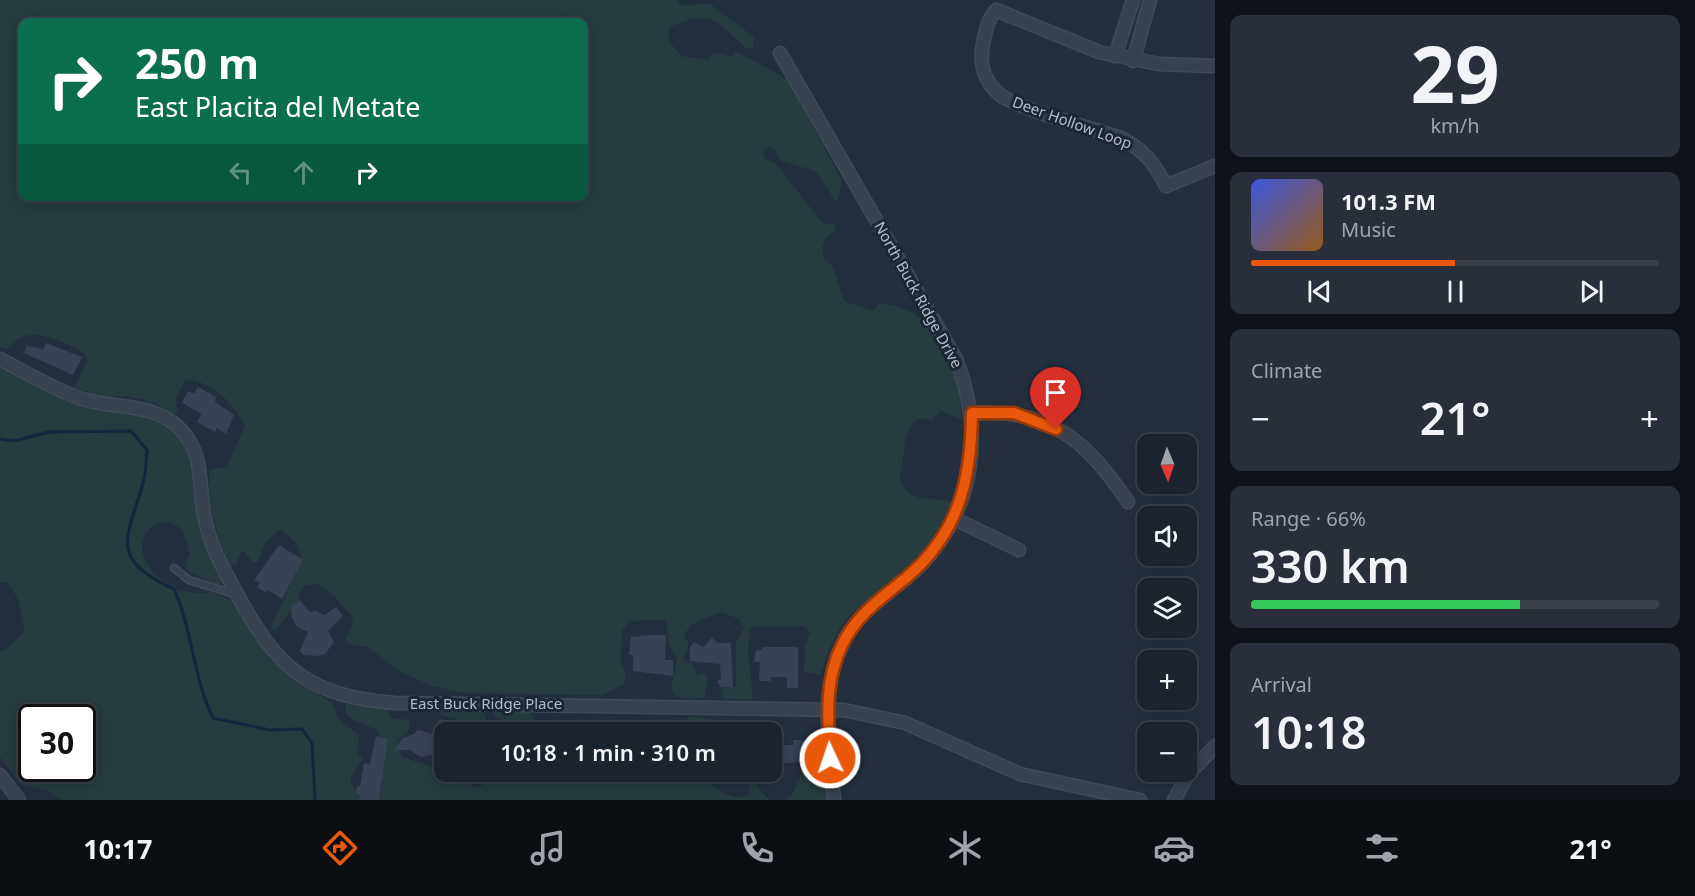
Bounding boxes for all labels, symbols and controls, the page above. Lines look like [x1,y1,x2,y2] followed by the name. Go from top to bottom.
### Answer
[1410,20,1500,126] text: 29
[135,34,259,91] text: 250 m
[36,42,114,120] icon: right
[135,88,421,125] text: East Placita del Metate
[1010,91,1135,153] street label: Deer Hollow Loop
[1430,112,1480,139] text: km/h
[224,156,257,189] icon: left
[287,156,320,189] icon: ahead
[350,156,383,189] icon: right
[1341,186,1436,216] text: 101.3 FM
[1341,216,1396,243] text: Music
[870,218,967,371] street label: North Buck Ridge Drive
[1303,275,1336,308] icon: previous
[1439,275,1472,308] icon: pause
[1575,275,1608,308] icon: next
[1251,357,1322,384] text: Climate
[1030,367,1081,429] pin
[1039,376,1072,409] icon: arrive
[1420,387,1490,448] text: 21°
[1251,396,1270,441] text: −
[1640,396,1659,441] text: +
[1137,434,1197,494] north arrow
[1137,434,1197,782] map controls
[1251,505,1366,532] text: Range · 66%
[1137,506,1197,566] button: sound
[1251,535,1410,596] text: 330 km
[1137,578,1197,638] button: layers
[1137,650,1197,710] button: +
[1251,671,1312,698] text: Arrival
[410,693,562,713] street label: East Buck Ridge Place
[1251,701,1366,762] text: 10:18
[18,704,96,782] speed limit sign: 30
[1137,722,1197,782] button: −
[798,726,862,790] position arrow
[500,737,716,767] text: 10:18 · 1 min · 310 m
[319,827,361,869] icon: directions
[527,827,569,869] icon: music
[736,827,778,869] icon: phone
[944,827,986,869] icon: climate
[1153,827,1195,869] icon: car
[1361,827,1403,869] icon: filters
[83,830,153,867] text: 10:17
[1569,830,1612,867] text: 21°

